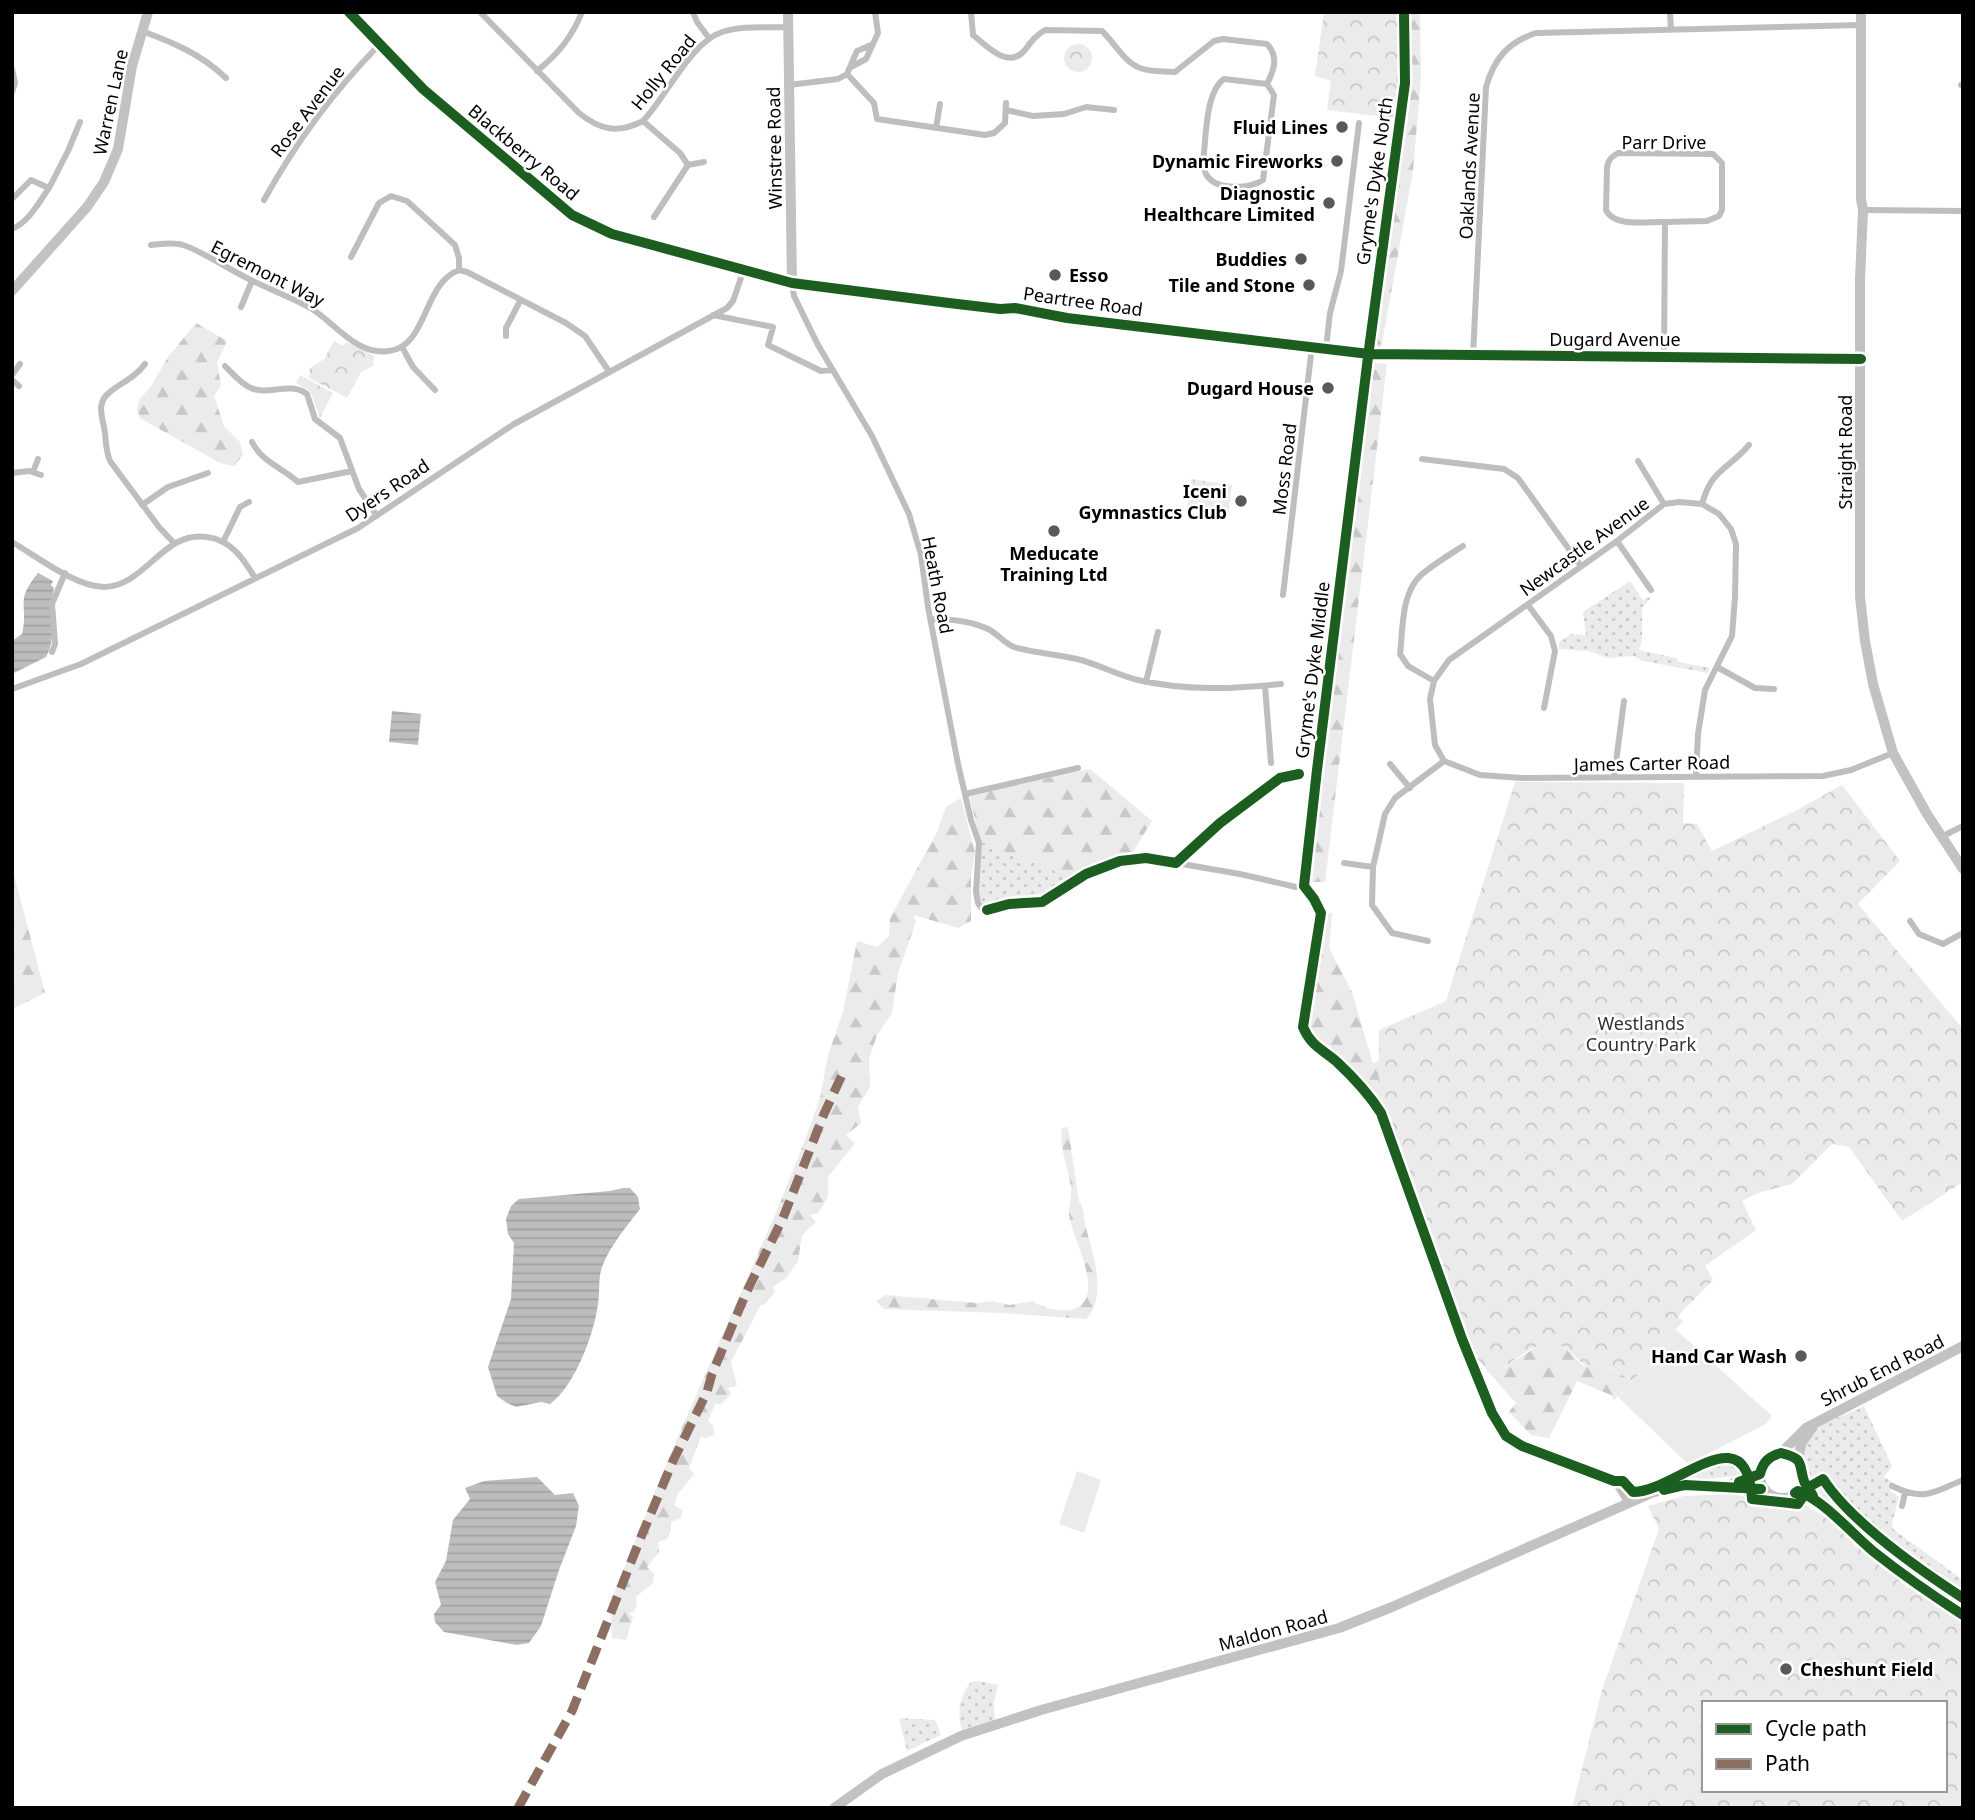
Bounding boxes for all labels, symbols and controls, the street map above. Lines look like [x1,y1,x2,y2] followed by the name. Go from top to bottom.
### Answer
[625,29,701,115] street label: Holly Road
[87,47,133,157] street label: Warren Lane
[265,60,349,162] street label: Rose Avenue
[761,86,787,210] street label: Winstree Road
[1453,92,1485,240] street label: Oaklands Avenue
[1350,95,1398,267] street label: Gryme's Dyke North
[463,98,585,206] street label: Blackberry Road
[1233,115,1328,139] place label: Fluid Lines
[1334,119,1350,135] marker: Fluid Lines
[1621,130,1707,154] street label: Parr Drive
[1152,149,1323,173] place label: Dynamic Fireworks
[1329,153,1345,169] marker: Dynamic Fireworks
[1143,181,1315,226] place label: Diagnostic Healthcare Limited
[1321,195,1337,211] marker: Diagnostic Healthcare Limited
[207,234,329,312] street label: Egremont Way
[1215,247,1287,271] place label: Buddies
[1293,251,1309,267] marker: Buddies
[1069,263,1108,287] place label: Esso
[1047,267,1063,283] marker: Esso
[1168,273,1295,297] place label: Tile and Stone
[1301,277,1317,293] marker: Tile and Stone
[1022,281,1144,321] street label: Peartree Road
[1549,327,1681,351] street label: Dugard Avenue
[1187,376,1314,400] place label: Dugard House
[1320,380,1336,396] marker: Dugard House
[1833,395,1857,509] street label: Straight Road
[1266,422,1302,516] street label: Moss Road
[340,453,434,527] street label: Dyers Road
[1078,479,1227,524] place label: Iceni Gymnastics Club
[1515,491,1653,601] street label: Newcastle Avenue
[1233,493,1249,509] marker: Iceni Gymnastics Club
[1046,523,1062,539] marker: Meducate Training Ltd
[917,534,959,636] street label: Heath Road
[1000,541,1108,586] place label: Meducate Training Ltd
[1289,580,1335,760] street label: Gryme's Dyke Middle
[1572,750,1730,776] street label: James Carter Road
[1586,1011,1697,1056] park label: Westlands Country Park
[1816,1329,1948,1411] street label: Shrub End Road
[1651,1344,1787,1368] place label: Hand Car Wash
[1793,1348,1809,1364] marker: Hand Car Wash
[1216,1604,1330,1656] street label: Maldon Road
[1800,1657,1933,1681] place label: Cheshunt Field
[1778,1661,1794,1677] marker: Cheshunt Field
[1702,1701,1947,1792] legend
[1765,1714,1867,1742] text: Cycle path
[1765,1749,1810,1777] text: Path

